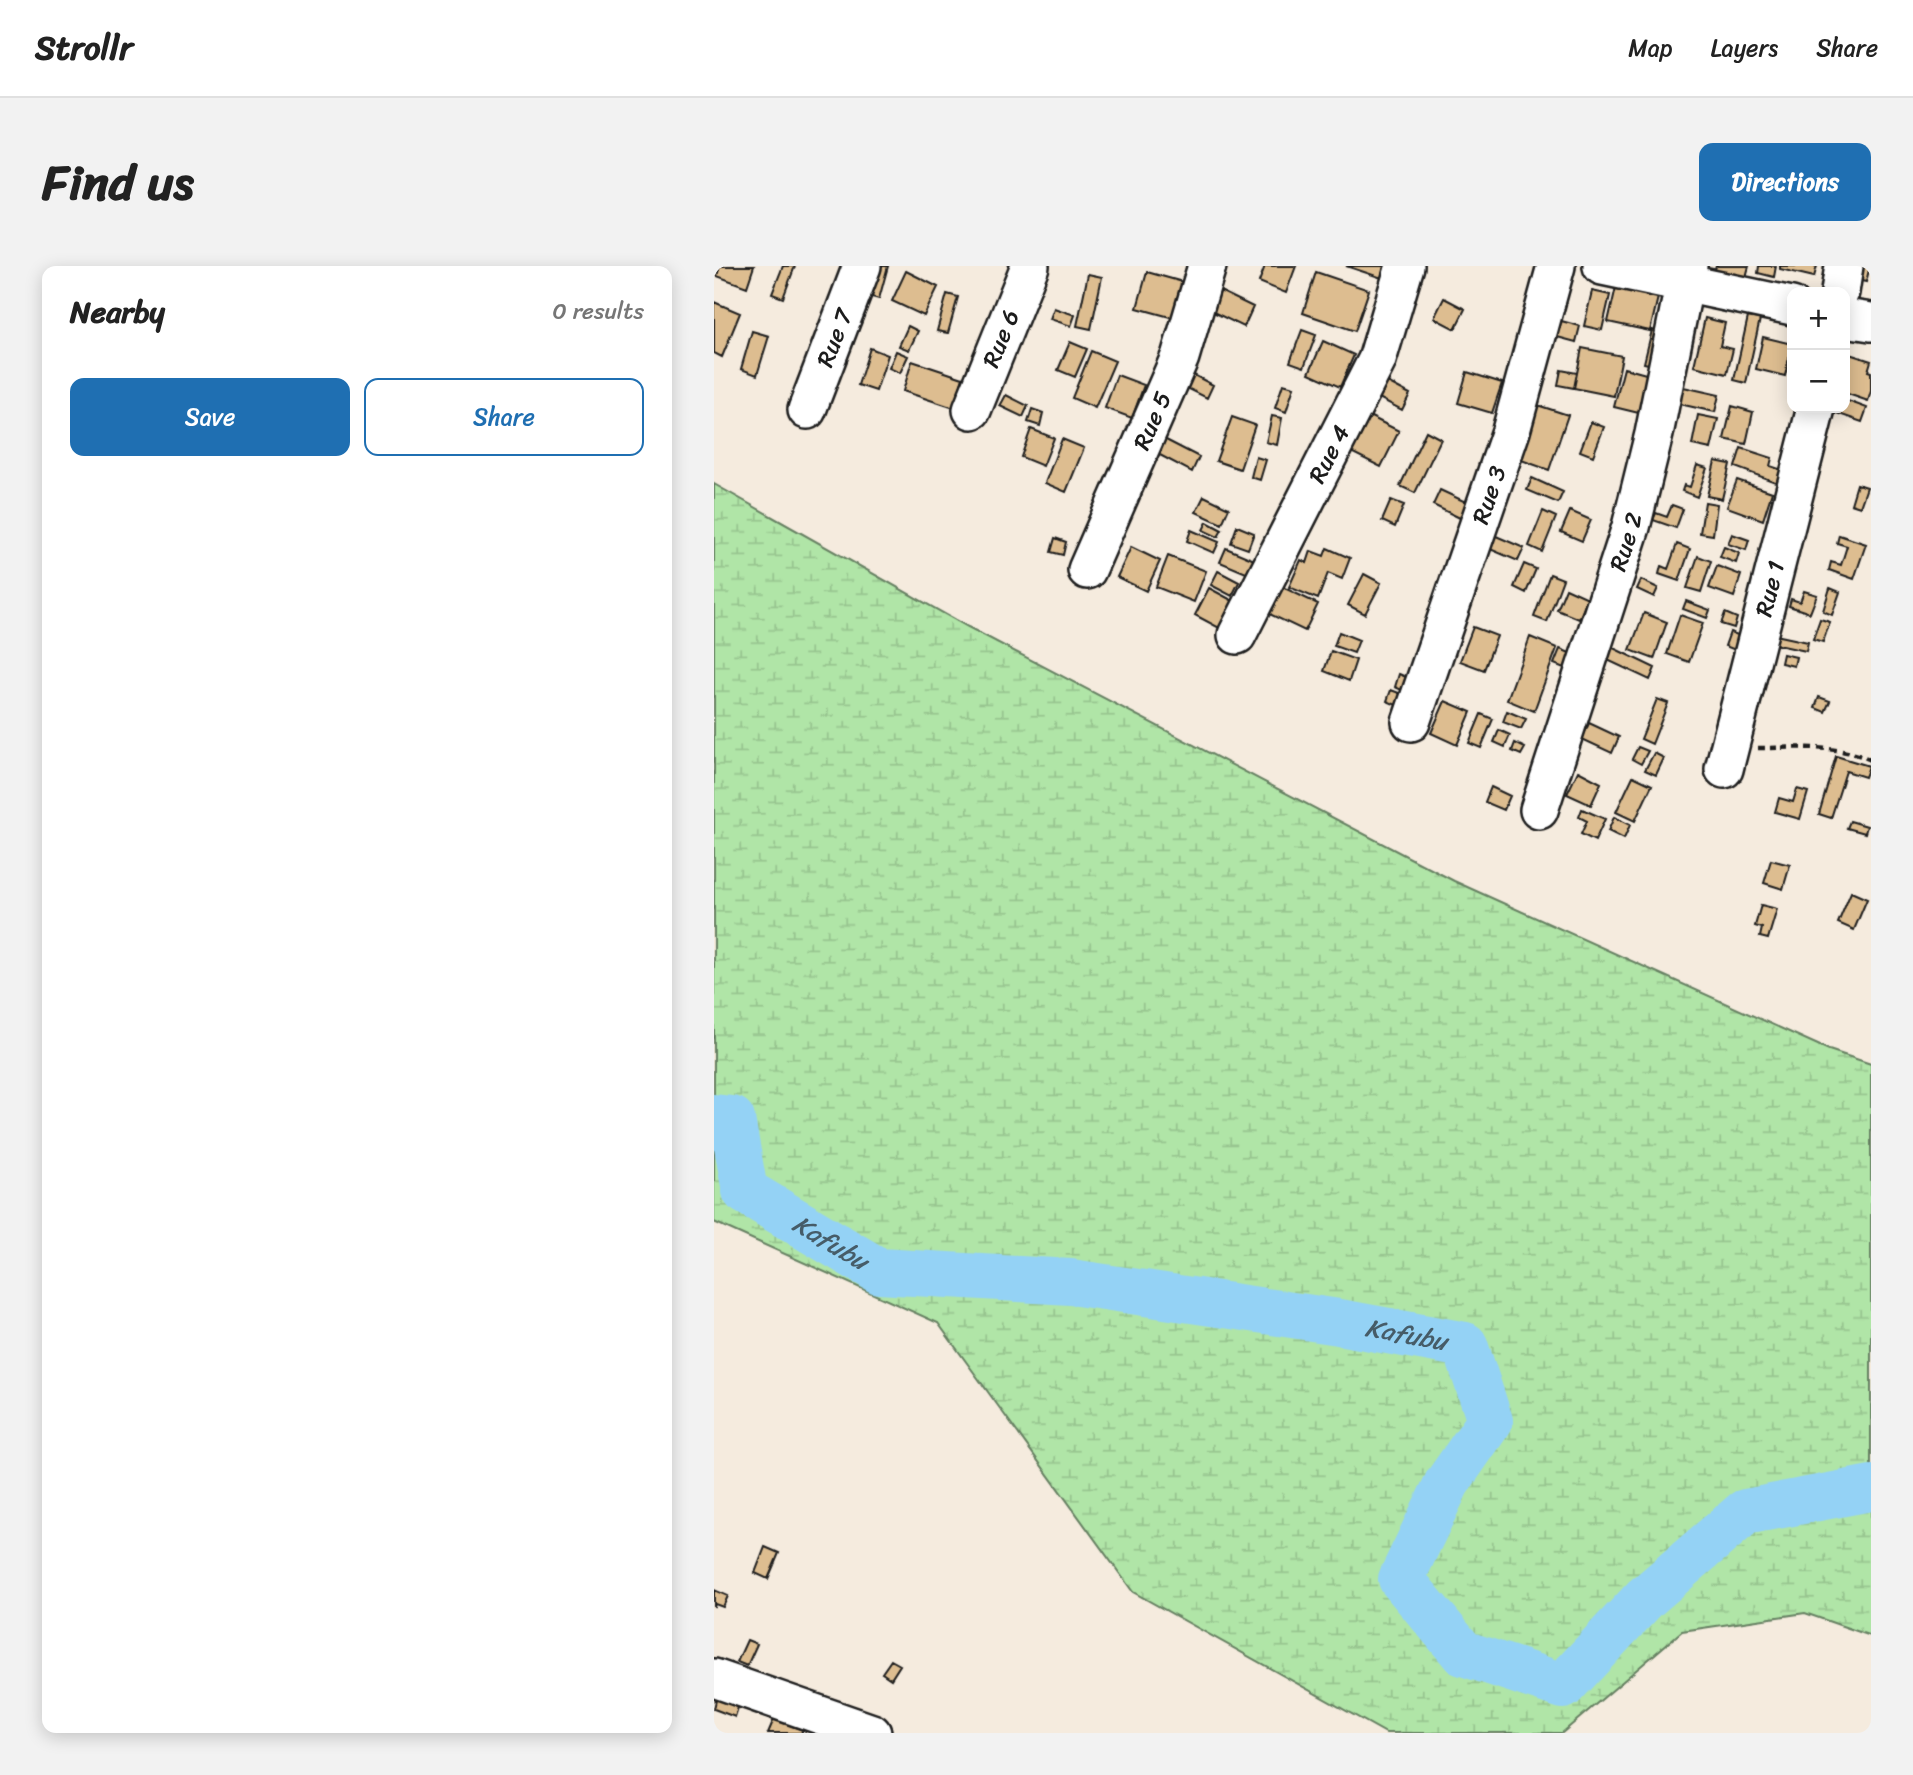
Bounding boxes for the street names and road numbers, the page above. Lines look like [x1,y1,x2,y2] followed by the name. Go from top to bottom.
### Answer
[804,301,865,373] street label: Rue 7
[970,303,1031,374] street label: Rue 6
[1121,384,1184,457] street label: Rue 5
[1297,417,1362,491] street label: Rue 4
[1460,460,1518,530] street label: Rue 3
[1597,508,1655,577] street label: Rue 2
[1743,556,1797,621] street label: Rue 1

